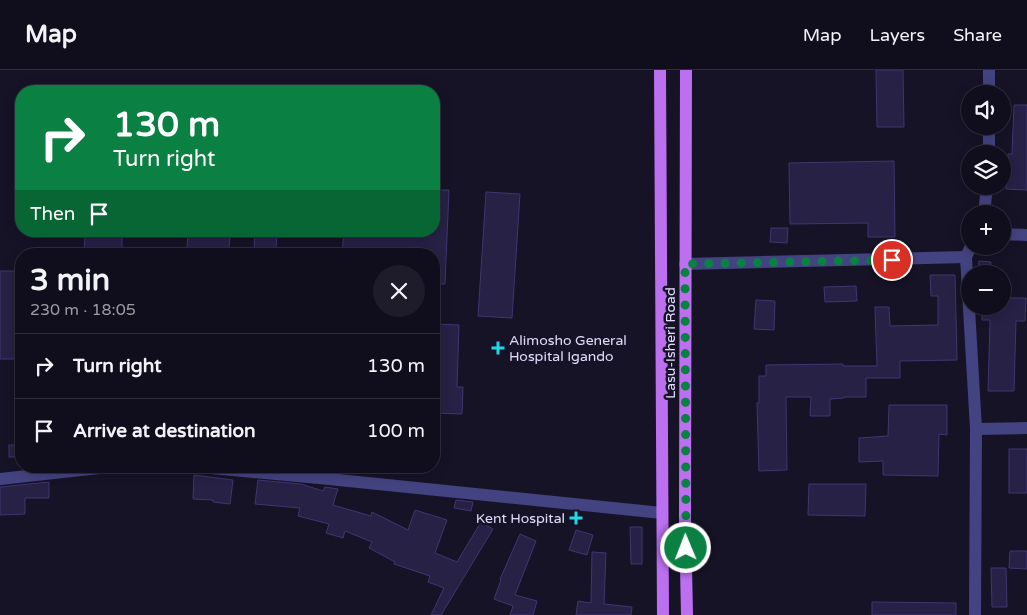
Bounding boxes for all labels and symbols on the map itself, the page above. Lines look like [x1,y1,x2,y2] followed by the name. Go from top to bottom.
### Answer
[871,239,913,281] pin
[662,287,679,399] street label: Lasu-Isheri Road
[509,332,627,365] place label: Alimosho General Hospital Igando
[491,341,505,355] marker: Alimosho General Hospital Igando
[476,510,565,527] place label: Kent Hospital
[569,511,583,525] marker: Kent Hospital
[659,521,711,573] position arrow

